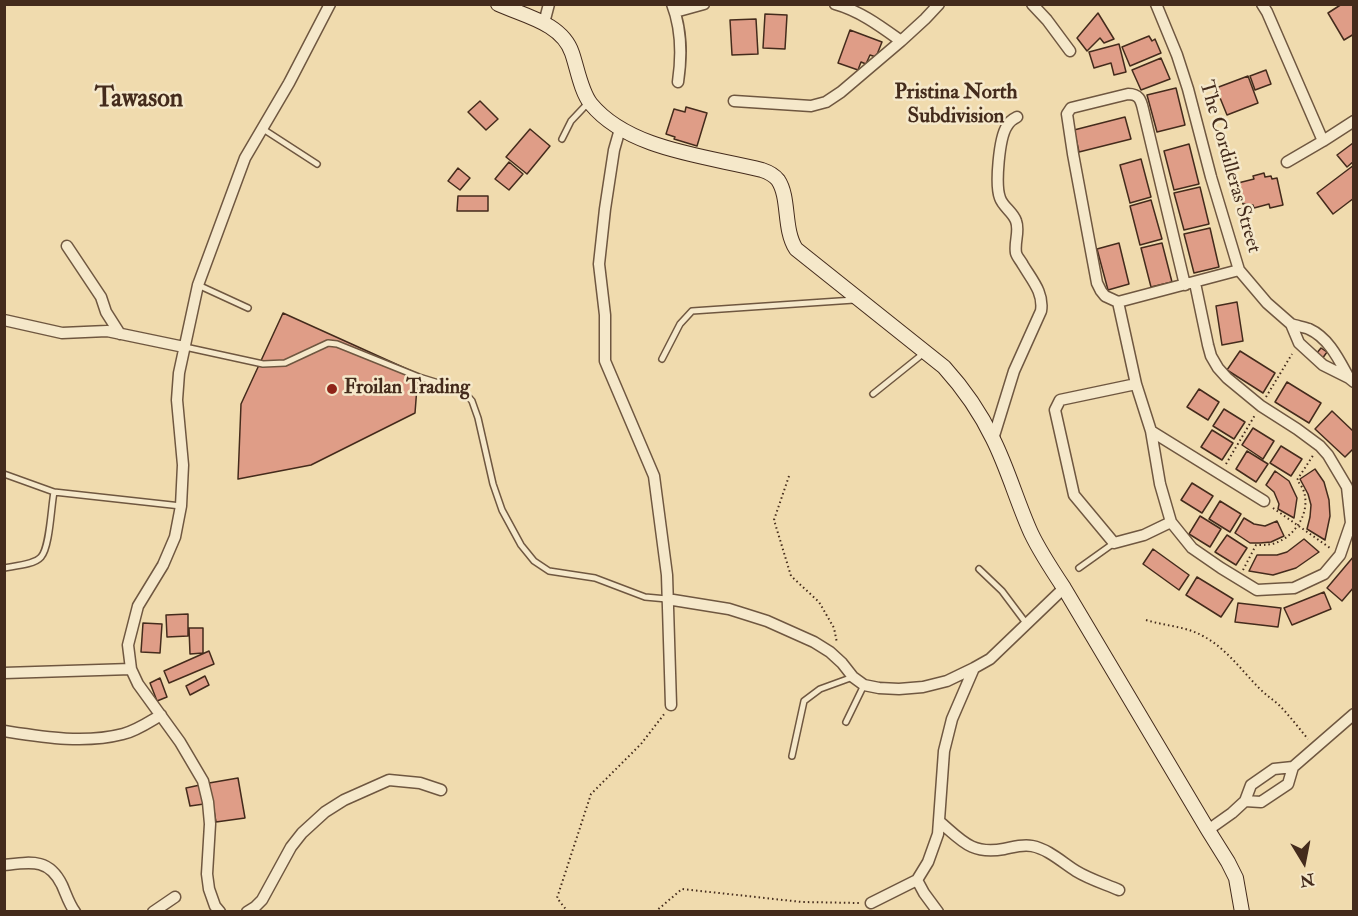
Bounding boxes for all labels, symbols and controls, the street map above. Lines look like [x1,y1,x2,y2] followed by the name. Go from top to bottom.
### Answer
[1193,78,1265,256] street label: The Cordilleras Street
[894,80,1018,130] district label: Pristina North Subdivision
[95,84,183,116] district label: Tawason
[344,377,470,401] place label: Froilan Trading
[325,382,339,396] marker: Froilan Trading
[1274,832,1334,892] north arrow
[1298,869,1316,891] text: N

